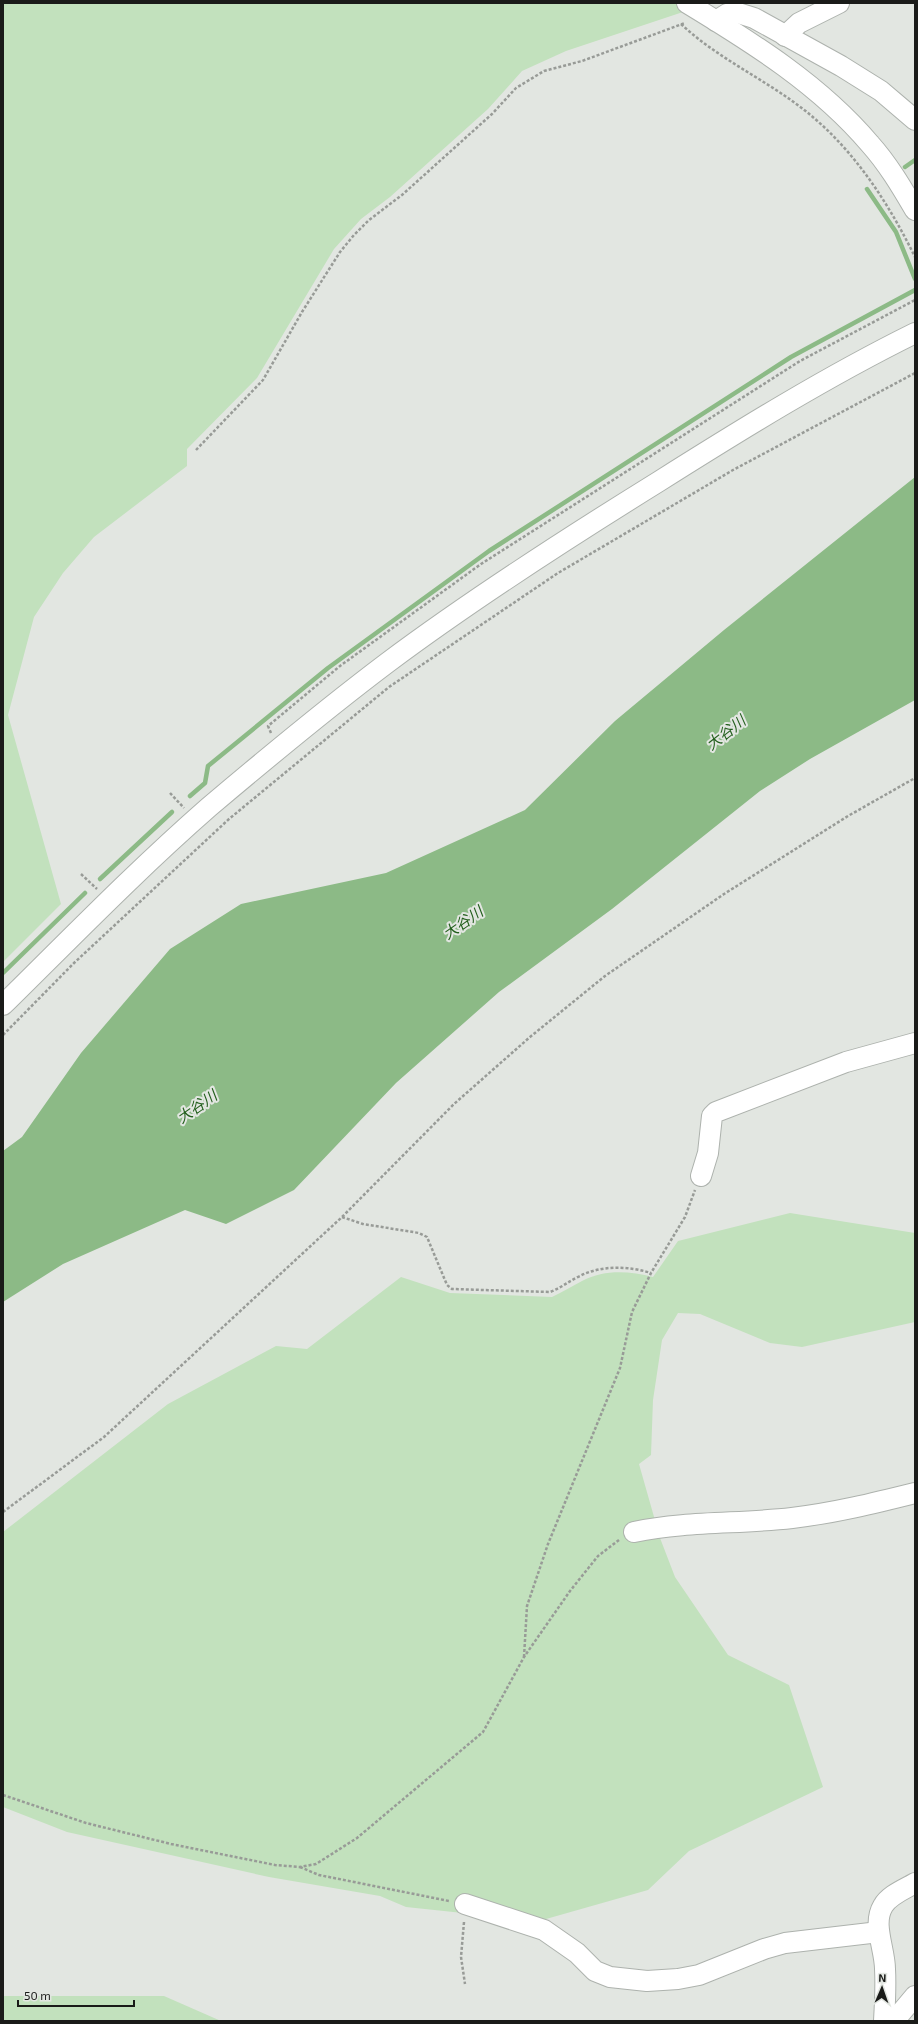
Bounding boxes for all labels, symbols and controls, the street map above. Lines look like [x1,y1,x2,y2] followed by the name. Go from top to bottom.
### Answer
[702,710,750,753] water label: 大谷川
[439,901,488,942] water label: 大谷川
[173,1085,222,1126] water label: 大谷川
[862,1968,902,2008] north arrow
[878,1971,887,1984] text: N
[18,1982,134,2008] scale bar
[24,1988,51,2002] text: 50 m

